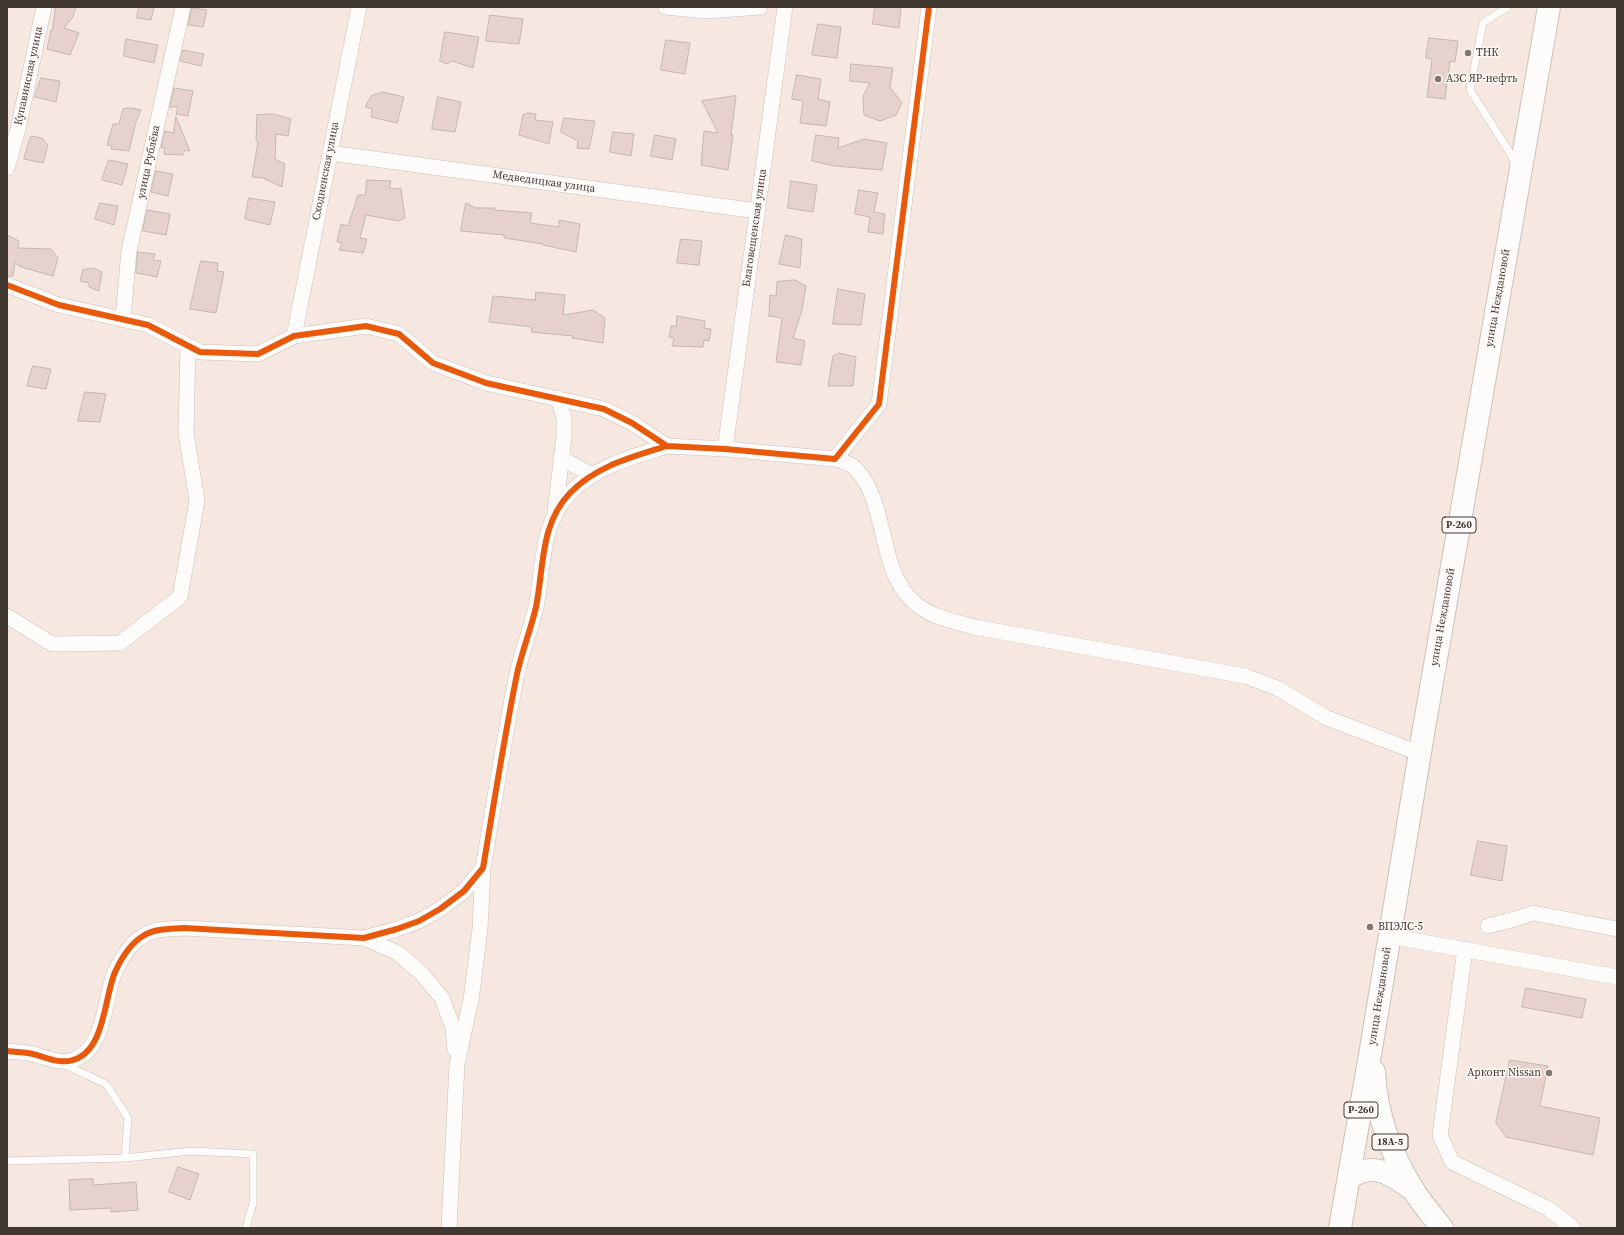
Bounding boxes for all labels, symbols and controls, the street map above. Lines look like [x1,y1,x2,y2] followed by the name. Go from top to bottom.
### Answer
[12,25,46,127] street label: Купавинская улица
[1476,46,1498,60] place label: ТНК
[1463,48,1473,58] marker: ТНК
[1446,72,1518,86] place label: АЗС ЯР-нефть
[1433,74,1443,84] marker: АЗС ЯР-нефть
[310,121,342,221] street label: Сходненская улица
[135,124,163,200] street label: улица Рублёва
[492,168,596,196] street label: Медведицкая улица
[740,168,770,288] street label: Благовещенская улица
[1483,248,1513,348] street label: улица Неждановой
[1442,517,1476,533] road number: Р-260
[1428,567,1458,667] street label: улица Неждановой
[1378,920,1423,934] place label: ВПЭЛС-5
[1365,922,1375,932] marker: ВПЭЛС-5
[1366,946,1394,1046] street label: улица Неждановой
[1467,1066,1541,1080] place label: Арконт Nissan
[1544,1068,1554,1078] marker: Арконт Nissan
[1344,1102,1378,1118] road number: Р-260
[1372,1134,1408,1150] road number: 18А-5

